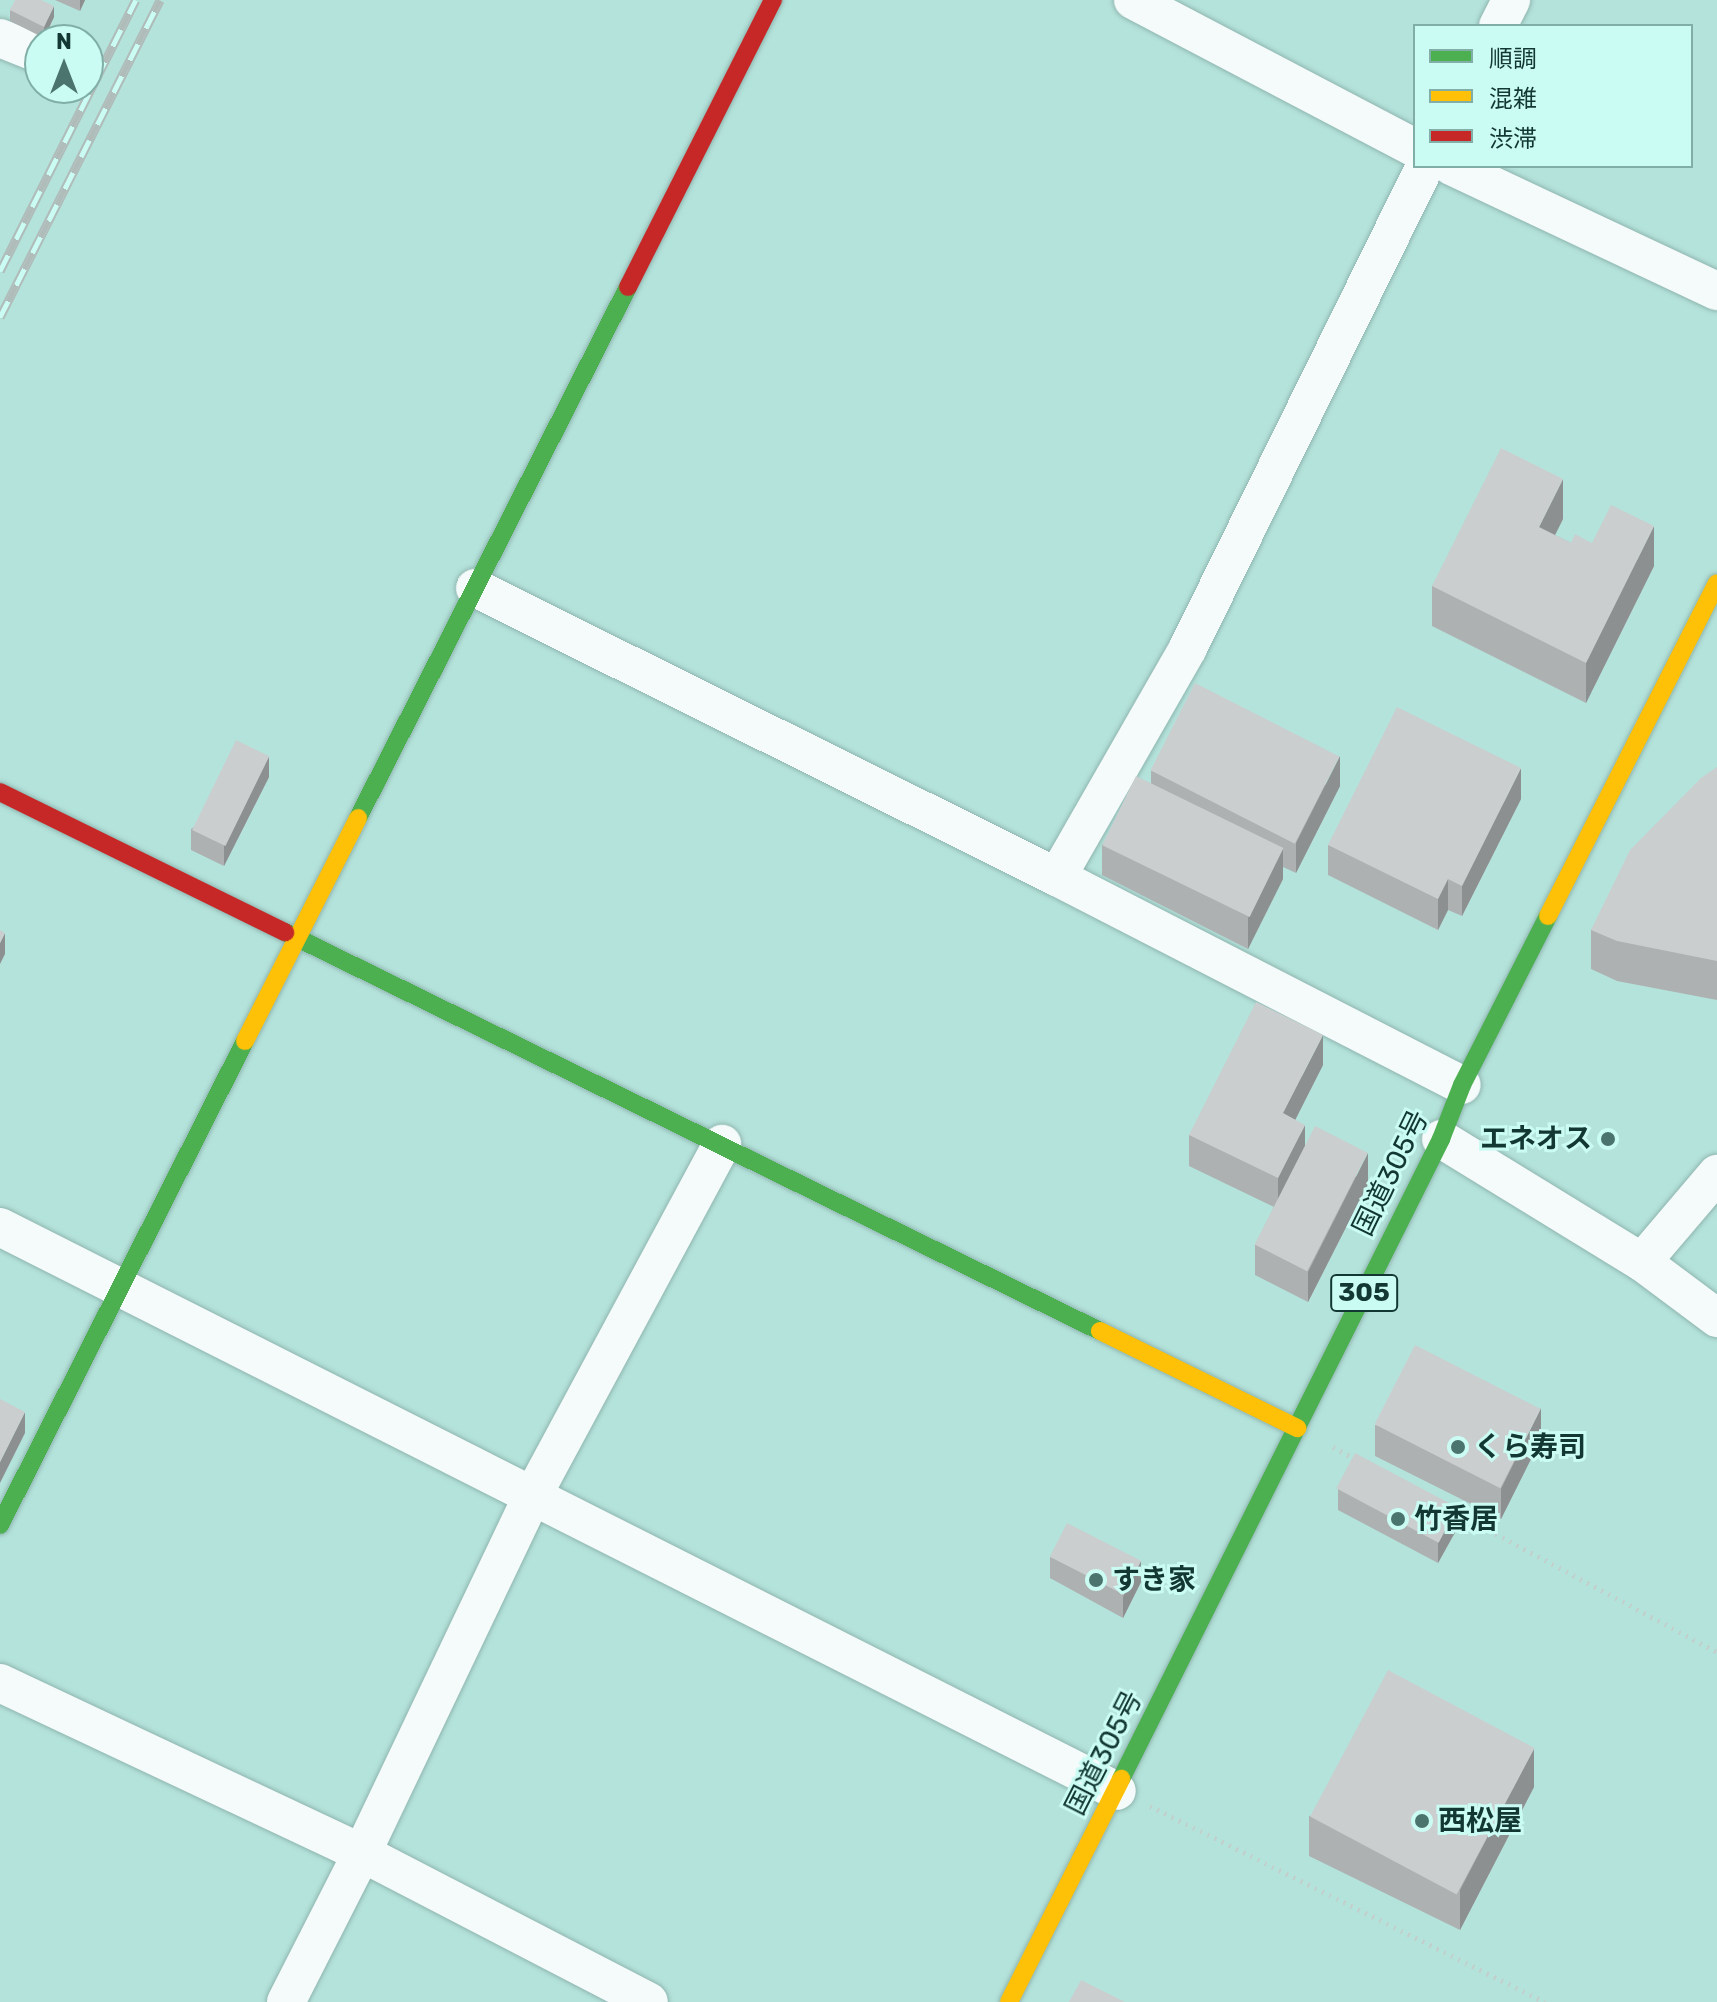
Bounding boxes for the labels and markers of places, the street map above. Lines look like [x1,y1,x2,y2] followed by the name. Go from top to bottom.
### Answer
[1480,1122,1592,1156] place label: エネオス
[1599,1130,1617,1148] marker: エネオス
[1474,1430,1586,1464] place label: くら寿司
[1449,1438,1467,1456] marker: くら寿司
[1414,1502,1498,1536] place label: 竹香居
[1389,1510,1407,1528] marker: 竹香居
[1112,1563,1196,1597] place label: すき家
[1087,1571,1105,1589] marker: すき家
[1438,1804,1522,1838] place label: 西松屋
[1413,1812,1431,1830] marker: 西松屋

